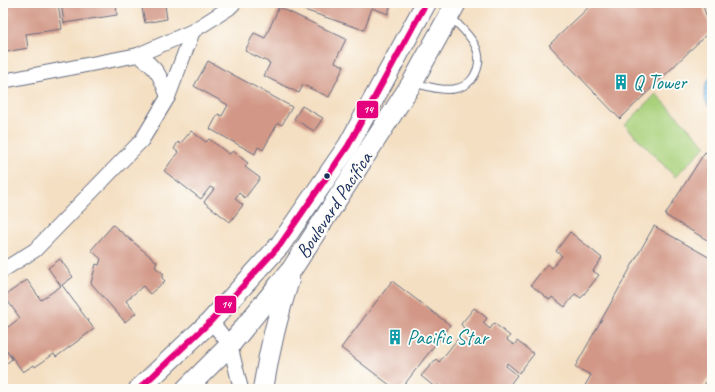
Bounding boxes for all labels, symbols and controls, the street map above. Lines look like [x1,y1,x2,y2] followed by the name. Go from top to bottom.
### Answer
[633,70,688,95] place label: Q Tower
[612,73,630,91] building icon: Q Tower
[356,100,379,119] line badge: 14
[363,102,375,116] text: 14
[290,146,378,263] street label: Boulevard Pacífica
[322,171,332,181] unlabelled marker
[214,295,237,314] line badge: 14
[221,297,233,311] text: 14
[407,325,490,350] place label: Pacific Star
[386,328,404,346] building icon: Pacific Star

